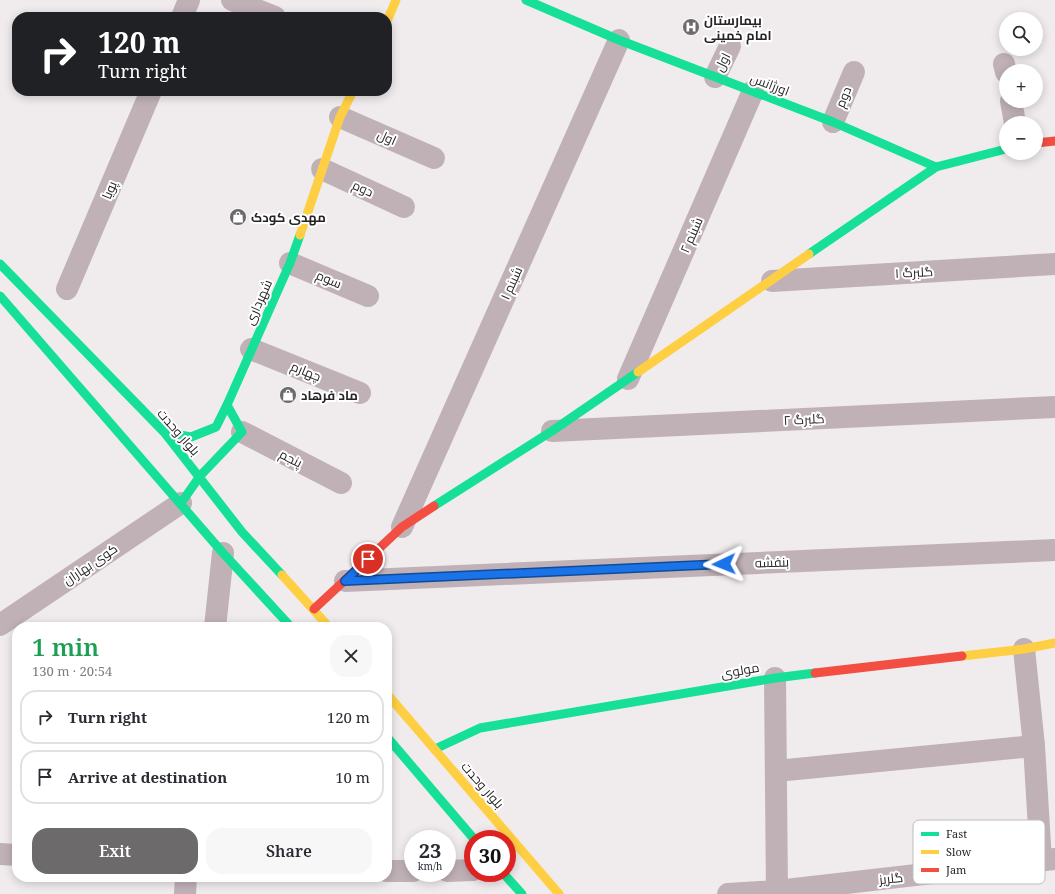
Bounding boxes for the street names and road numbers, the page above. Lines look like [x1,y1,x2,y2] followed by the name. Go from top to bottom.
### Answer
[710,49,734,75] street label: اول
[748,68,792,100] street label: اورژانس
[831,84,856,111] street label: دوم
[375,125,399,149] street label: اول
[349,175,376,202] street label: دوم
[97,178,122,202] street label: پویا
[675,214,707,256] street label: شبنم ۲
[895,262,933,282] street label: گلبرگ ۱
[496,264,527,303] street label: شبنم ۱
[313,266,345,293] street label: سوم
[240,276,276,328] street label: شهرداری
[288,357,324,386] street label: چهارم
[154,405,204,459] street label: بلوار وحدت
[783,409,825,429] street label: گلبرگ ۲
[276,445,306,473] street label: پنجم
[59,539,121,589] street label: کوی بهاران
[755,552,789,572] street label: بنفشه
[719,658,761,682] street label: مولوی
[458,758,508,812] street label: بلوار وحدت
[877,868,904,888] street label: گلریز

